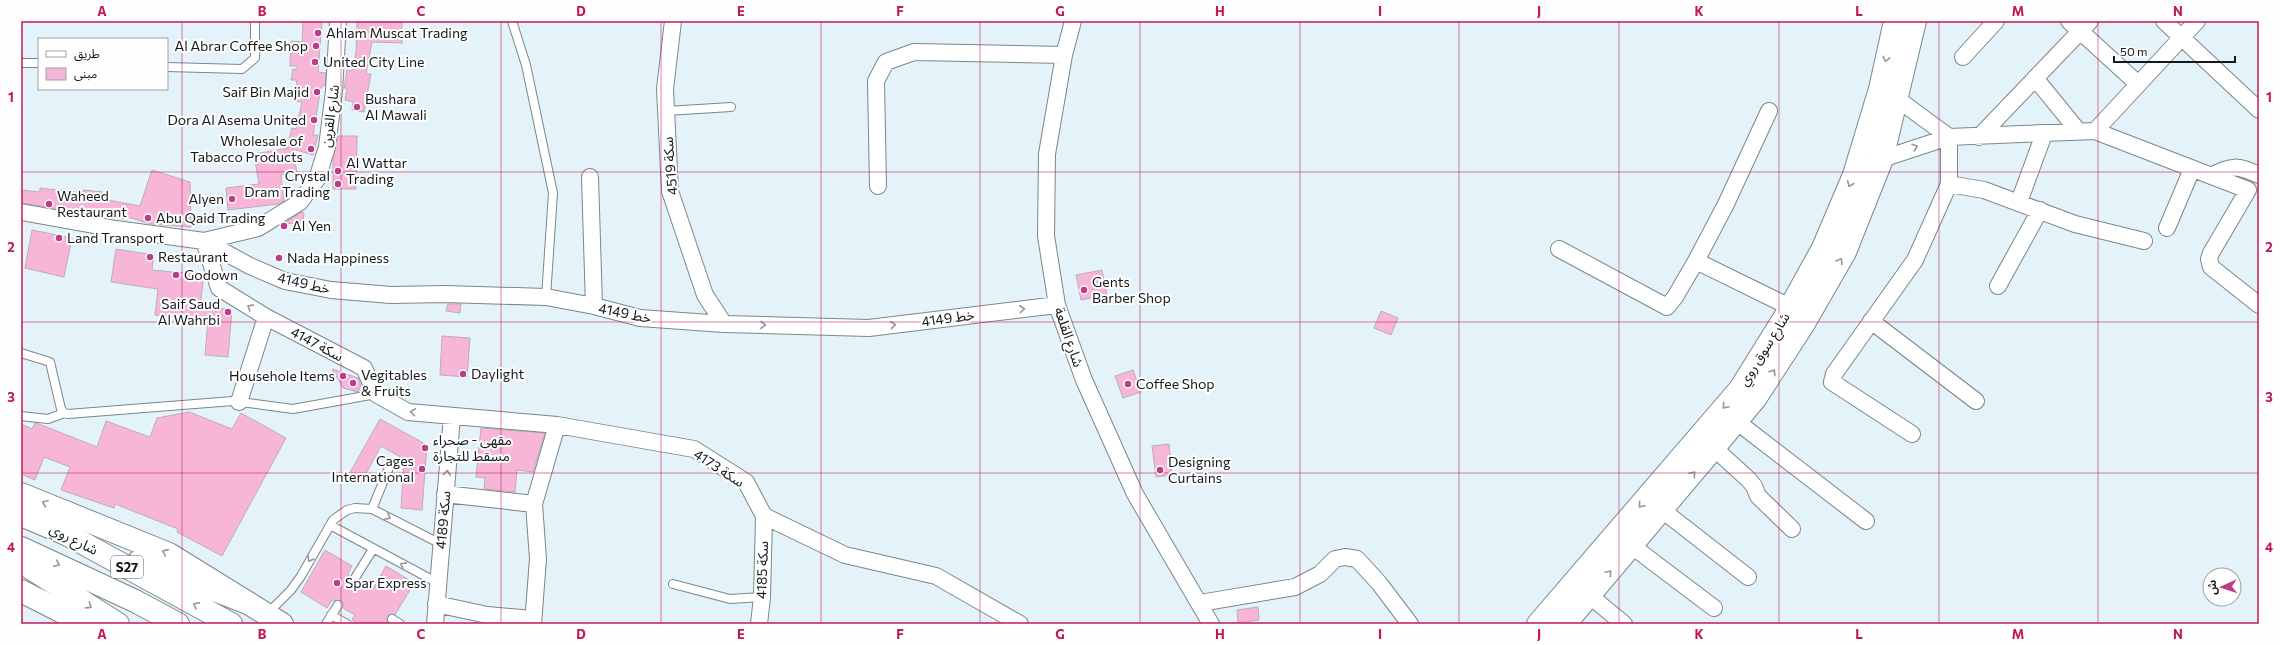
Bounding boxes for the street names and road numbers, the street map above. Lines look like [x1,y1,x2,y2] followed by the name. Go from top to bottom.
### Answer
[317,83,345,149] street label: شارع القرين
[658,136,681,196] street label: سكة 4519
[276,268,332,297] street label: 4149 خط
[597,299,653,326] street label: 4149 خط
[920,305,976,330] street label: 4149 خط
[1048,305,1088,370] street label: شارع القلعة
[1734,309,1796,390] street label: شارع سوق روي
[288,323,346,364] street label: سكة 4147
[691,445,748,490] street label: سكة 4173
[431,490,454,550] street label: سكة 4189
[46,519,101,561] street label: شارع روي
[752,541,771,599] street label: سكة 4185
[111,556,143,578] road number: S27

